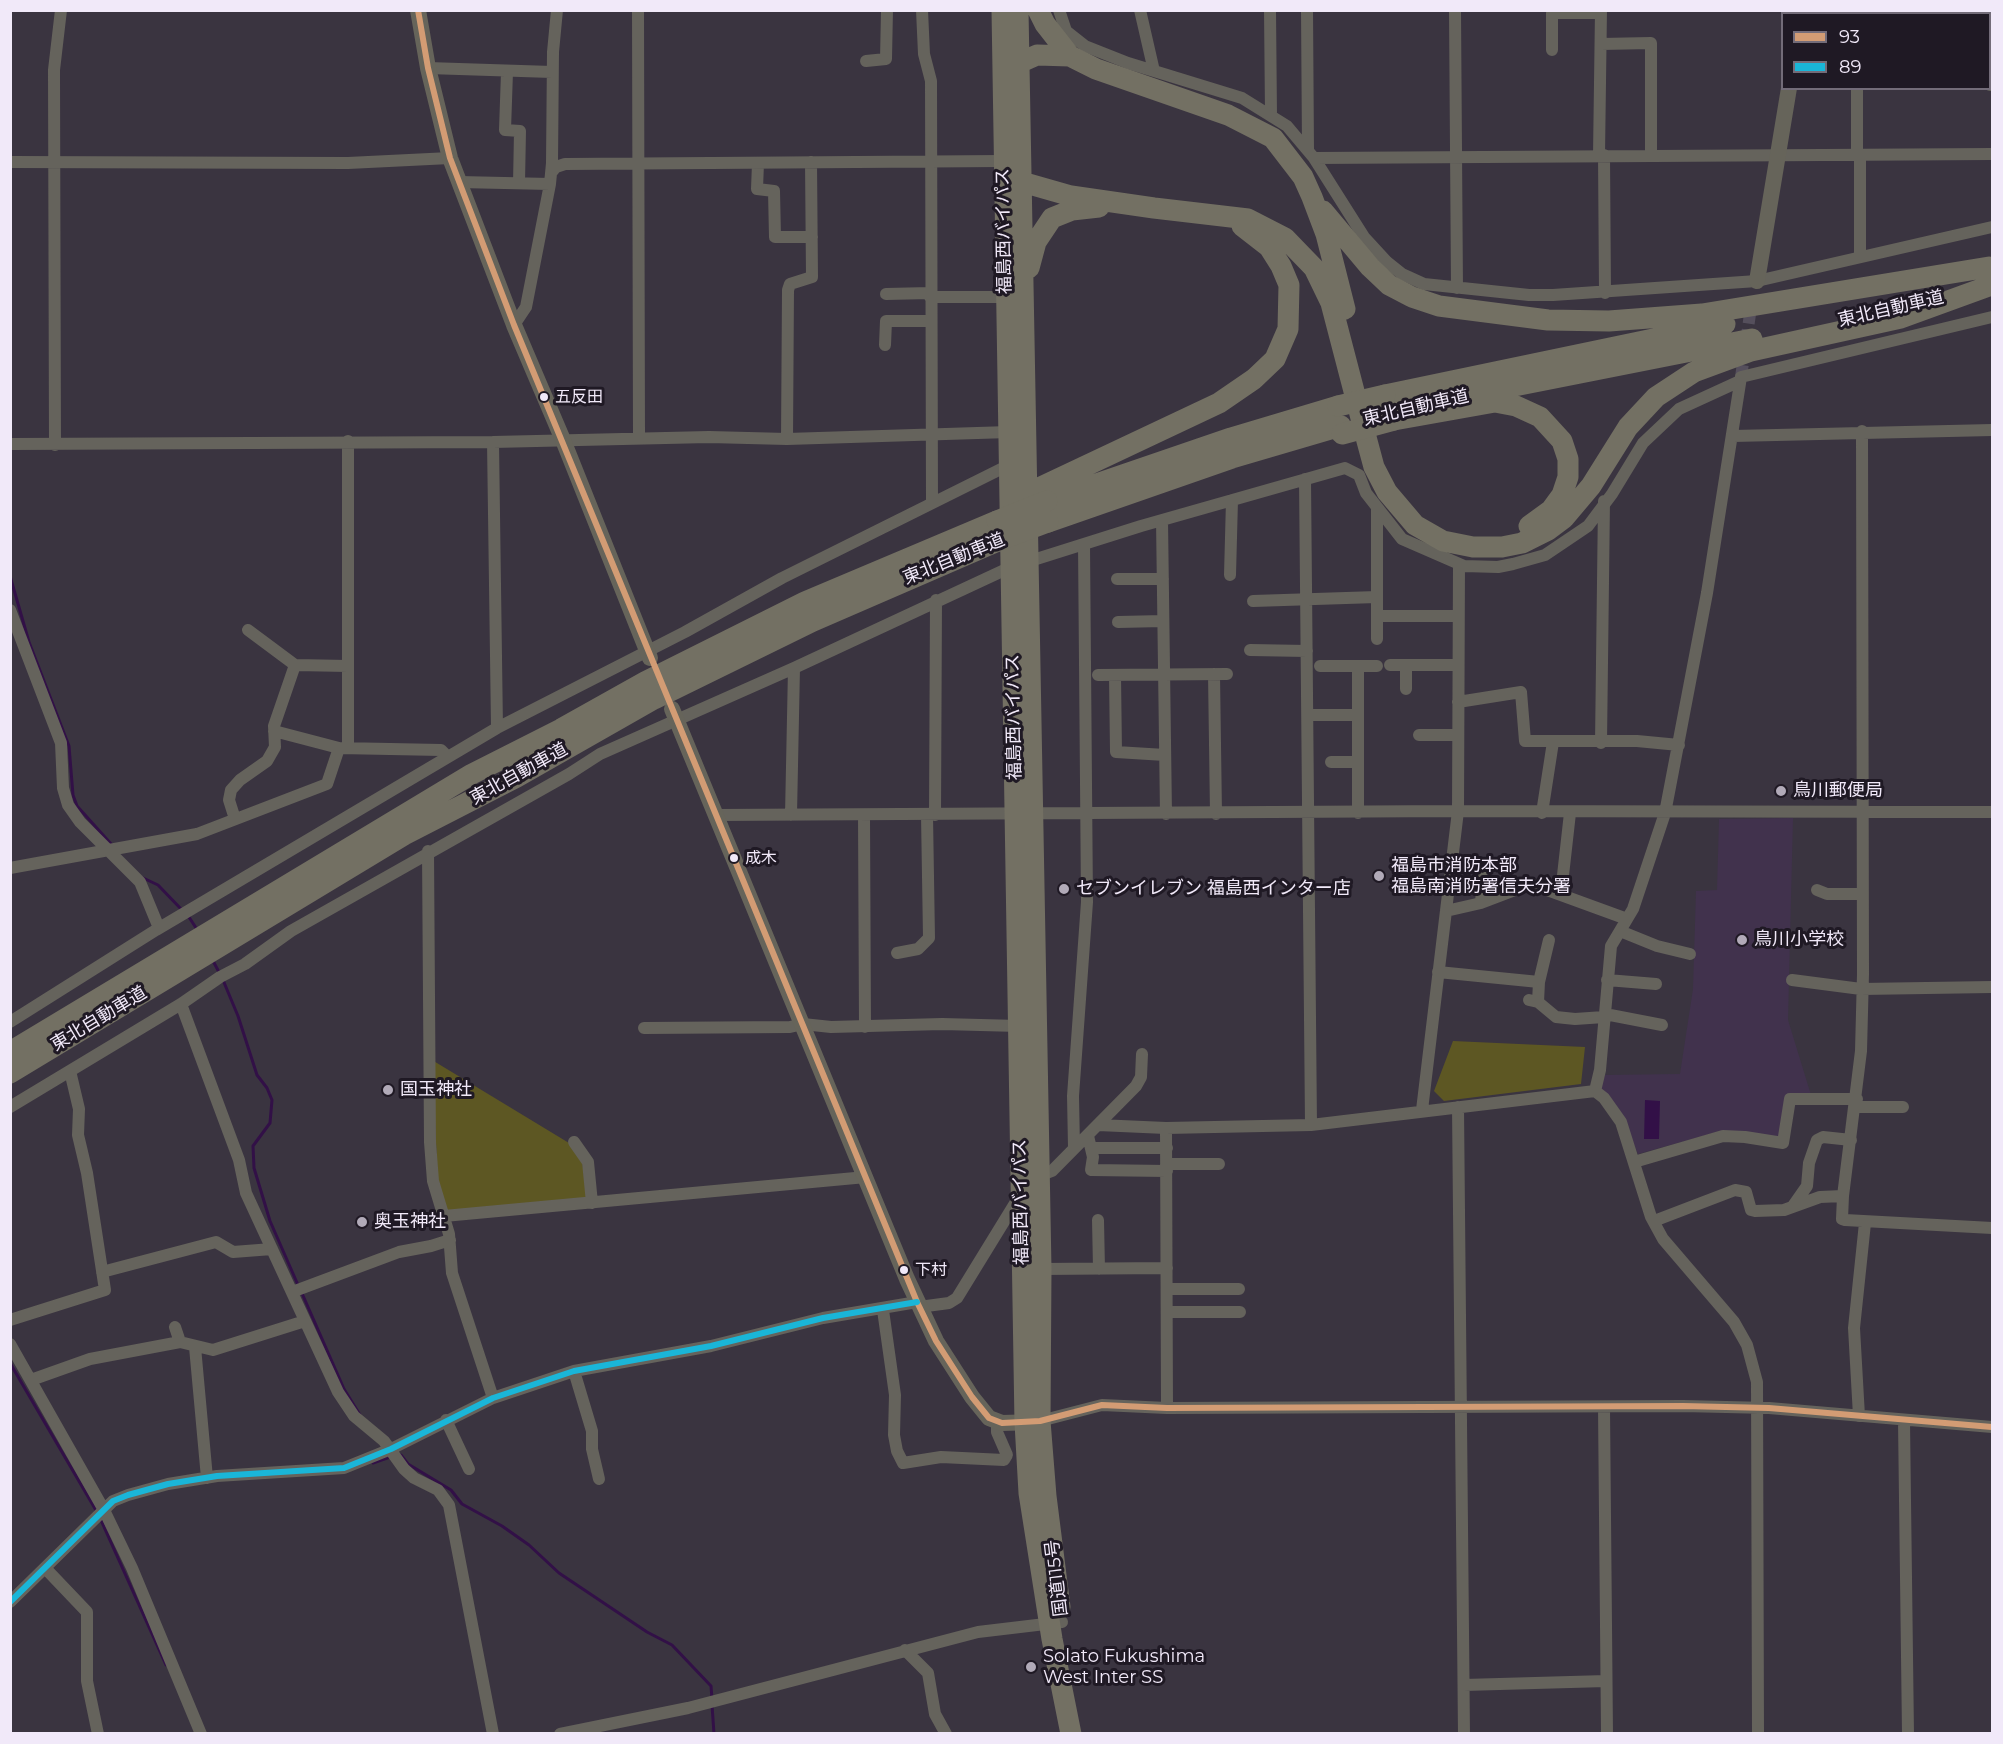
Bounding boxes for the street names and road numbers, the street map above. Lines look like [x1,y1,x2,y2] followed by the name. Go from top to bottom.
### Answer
[992,168,1016,294] street label: 福島西バイパス
[1836,286,1946,332] street label: 東北自動車道
[1361,385,1471,431] street label: 東北自動車道
[900,529,1008,589] street label: 東北自動車道
[1002,654,1026,780] street label: 福島西バイパス
[467,738,571,810] street label: 東北自動車道
[47,982,151,1056] street label: 東北自動車道
[1009,1139,1033,1265] street label: 福島西バイパス
[1042,1538,1072,1618] street label: 国道115号

